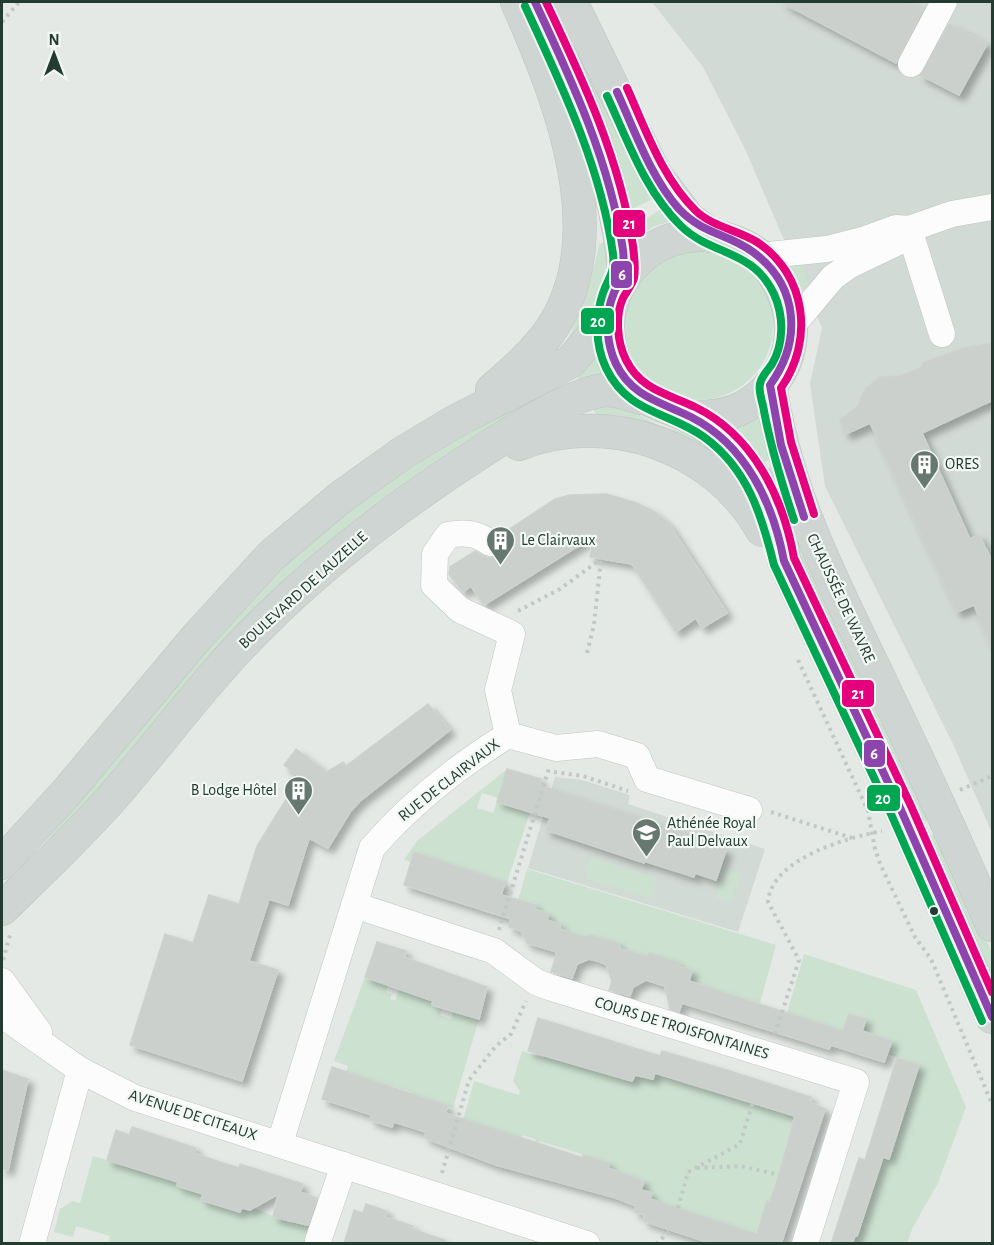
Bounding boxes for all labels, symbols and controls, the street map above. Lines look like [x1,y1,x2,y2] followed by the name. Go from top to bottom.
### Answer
[24,24,84,84] north arrow
[48,32,60,48] text: N
[612,209,646,238] line badge: 21
[622,216,636,232] text: 21
[610,260,633,289] line badge: 6
[618,267,626,283] text: 6
[580,307,615,335] line badge: 20
[590,314,606,330] text: 20
[908,448,940,490] building icon: ORES
[945,456,979,472] place label: ORES
[484,524,516,566] building icon: Le Clairvaux
[236,528,370,652] street label: BOULEVARD DE LAUZELLE
[804,530,880,665] street label: CHAUSSÉE DE WAVRE
[521,532,595,548] place label: Le Clairvaux
[841,679,875,708] line badge: 21
[851,686,865,702] text: 21
[395,735,503,824] street label: RUE DE CLAIRVAUX
[863,739,886,768] line badge: 6
[870,746,878,762] text: 6
[282,774,314,816] building icon: B Lodge Hôtel
[191,782,277,798] place label: B Lodge Hôtel
[866,784,901,812] line badge: 20
[875,791,891,807] text: 20
[667,815,756,849] place label: Athénée Royal Paul Delvaux
[630,816,662,858] school or university icon: Athénée Royal Paul Delvaux
[928,905,940,917] unlabelled marker
[593,994,771,1062] street label: COURS DE TROISFONTAINES
[127,1087,260,1143] street label: AVENUE DE CITEAUX

